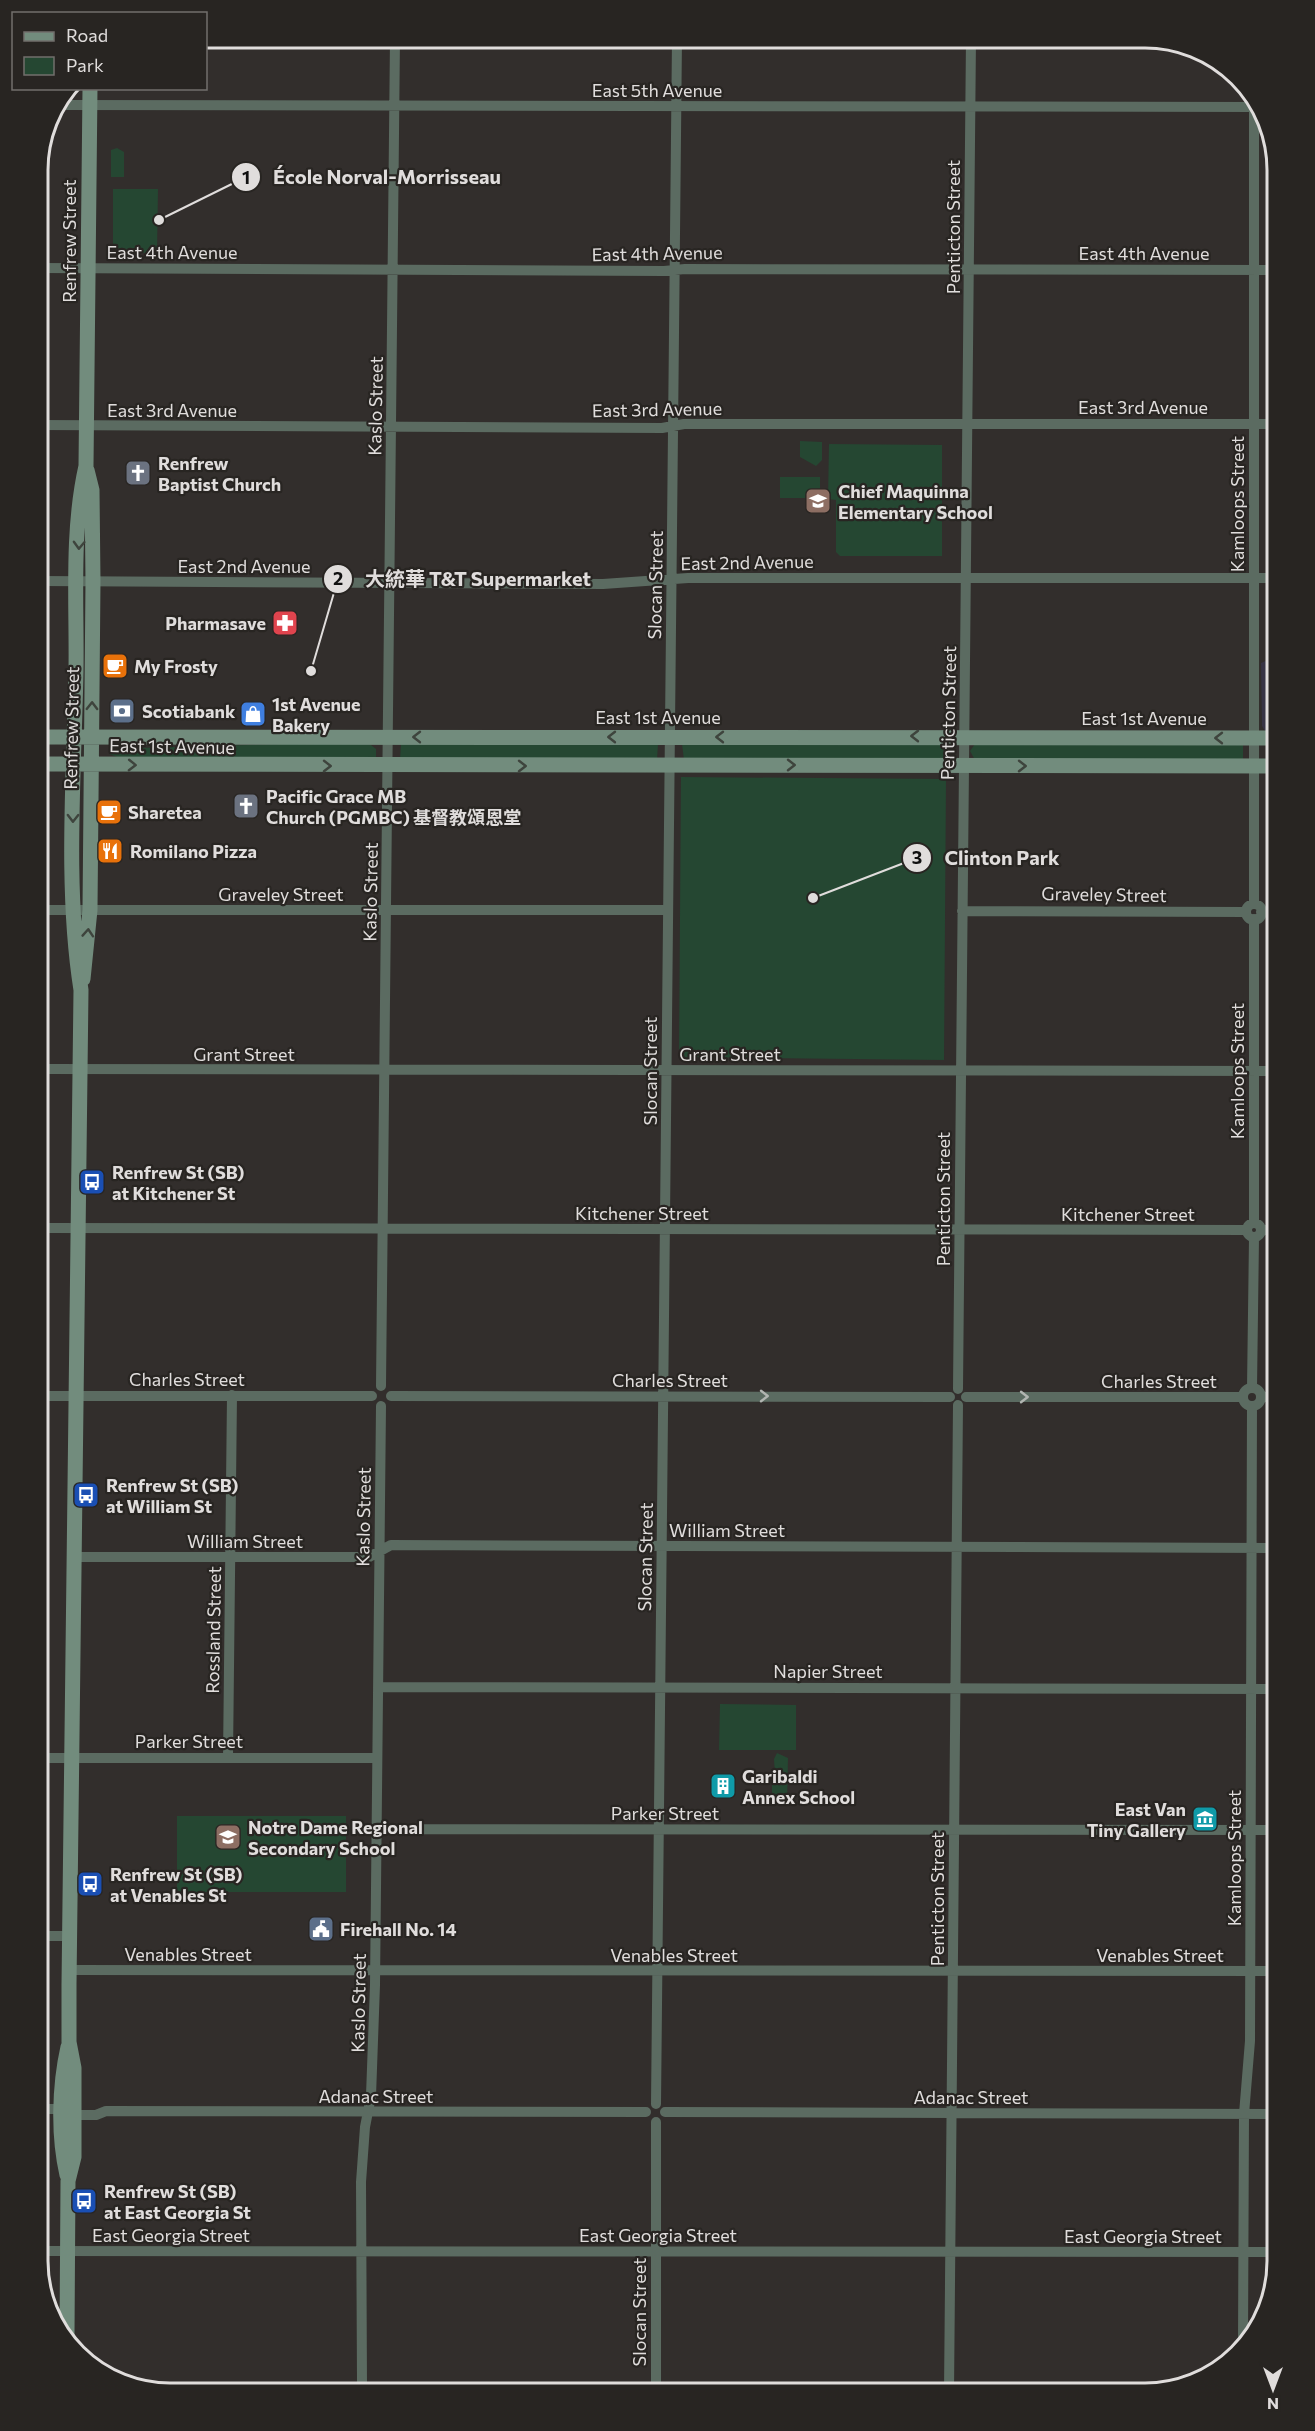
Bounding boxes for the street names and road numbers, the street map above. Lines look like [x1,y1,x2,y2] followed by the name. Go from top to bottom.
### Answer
[592,79,722,101] street label: East 5th Avenue
[942,160,964,294] street label: Penticton Street
[58,179,80,303] street label: Renfrew Street
[106,241,238,263] street label: East 4th Avenue
[591,241,723,265] street label: East 4th Avenue
[1078,242,1210,264] street label: East 4th Avenue
[363,356,387,456] street label: Kaslo Street
[1078,396,1208,418] street label: East 3rd Avenue
[592,397,722,421] street label: East 3rd Avenue
[107,399,237,421] street label: East 3rd Avenue
[1226,436,1248,572] street label: Kamloops Street
[643,530,667,640] street label: Slocan Street
[680,550,814,574] street label: East 2nd Avenue
[177,555,311,577] street label: East 2nd Avenue
[936,646,960,780] street label: Penticton Street
[59,666,83,790] street label: Renfrew Street
[595,706,721,728] street label: East 1st Avenue
[1081,707,1207,729] street label: East 1st Avenue
[109,734,235,758] street label: East 1st Avenue
[358,842,382,942] street label: Kaslo Street
[1041,882,1167,906] street label: Graveley Street
[218,883,344,905] street label: Graveley Street
[1226,1003,1248,1139] street label: Kamloops Street
[639,1017,661,1125] street label: Slocan Street
[193,1043,295,1065] street label: Grant Street
[679,1043,781,1065] street label: Grant Street
[932,1132,954,1266] street label: Penticton Street
[575,1202,709,1224] street label: Kitchener Street
[1061,1203,1195,1225] street label: Kitchener Street
[129,1368,245,1390] street label: Charles Street
[612,1369,728,1391] street label: Charles Street
[1101,1370,1217,1392] street label: Charles Street
[351,1467,375,1567] street label: Kaslo Street
[633,1502,657,1612] street label: Slocan Street
[669,1519,785,1541] street label: William Street
[187,1530,303,1552] street label: William Street
[201,1566,225,1694] street label: Rossland Street
[773,1660,883,1682] street label: Napier Street
[135,1730,243,1752] street label: Parker Street
[1223,1790,1245,1926] street label: Kamloops Street
[611,1802,719,1824] street label: Parker Street
[926,1832,948,1966] street label: Penticton Street
[124,1943,252,1965] street label: Venables Street
[610,1944,738,1966] street label: Venables Street
[1096,1944,1224,1966] street label: Venables Street
[346,1953,370,2053] street label: Kaslo Street
[319,2085,433,2107] street label: Adanac Street
[914,2086,1028,2108] street label: Adanac Street
[92,2224,250,2246] street label: East Georgia Street
[579,2224,737,2246] street label: East Georgia Street
[1064,2225,1222,2247] street label: East Georgia Street
[628,2258,650,2366] street label: Slocan Street

